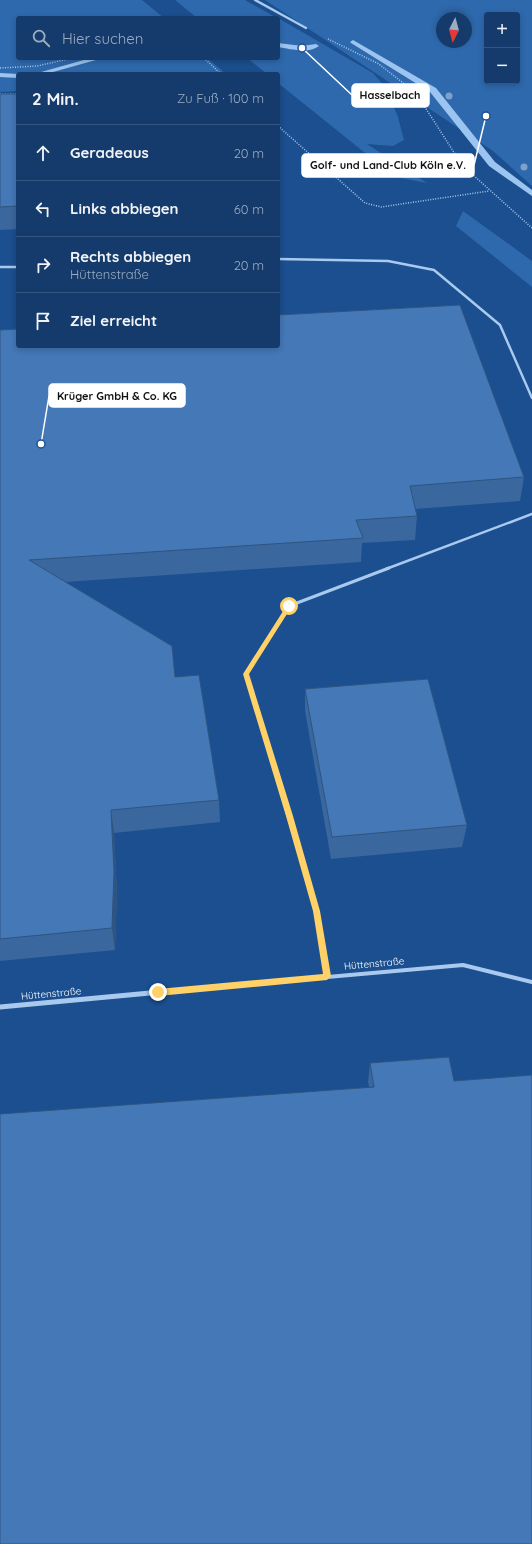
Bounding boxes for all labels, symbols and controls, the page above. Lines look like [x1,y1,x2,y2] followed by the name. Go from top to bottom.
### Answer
[436,12,472,48] north arrow
[484,12,520,84] map controls
[484,12,520,48] button: +
[16,16,280,60] search box
[30,27,52,49] icon: search
[62,29,143,48] text: Hier suchen
[484,48,520,84] button: −
[352,84,429,107] callout: Hasselbach
[32,88,79,109] text: 2 Min.
[360,88,420,102] text: Hasselbach
[177,90,264,106] text: Zu Fuß · 100 m
[32,142,54,164] icon: ahead
[70,143,149,162] text: Geradeaus
[234,145,264,161] text: 20 m
[302,154,474,177] callout: Golf- und Land-Club Köln e.V.
[310,158,466,172] text: Golf- und Land-Club Köln e.V.
[32,198,54,220] icon: left
[70,199,178,218] text: Links abbiegen
[234,201,264,217] text: 60 m
[70,247,191,266] text: Rechts abbiegen
[32,254,54,276] icon: right
[234,257,264,273] text: 20 m
[70,266,149,282] text: Hüttenstraße
[32,310,54,332] icon: arrive
[70,311,157,330] text: Ziel erreicht
[49,384,185,407] callout: Krüger GmbH & Co. KG
[57,389,177,403] text: Krüger GmbH & Co. KG
[280,597,298,615] route start
[343,954,405,973] street label: Hüttenstraße
[149,983,167,1001] route end
[20,984,82,1003] street label: Hüttenstraße

